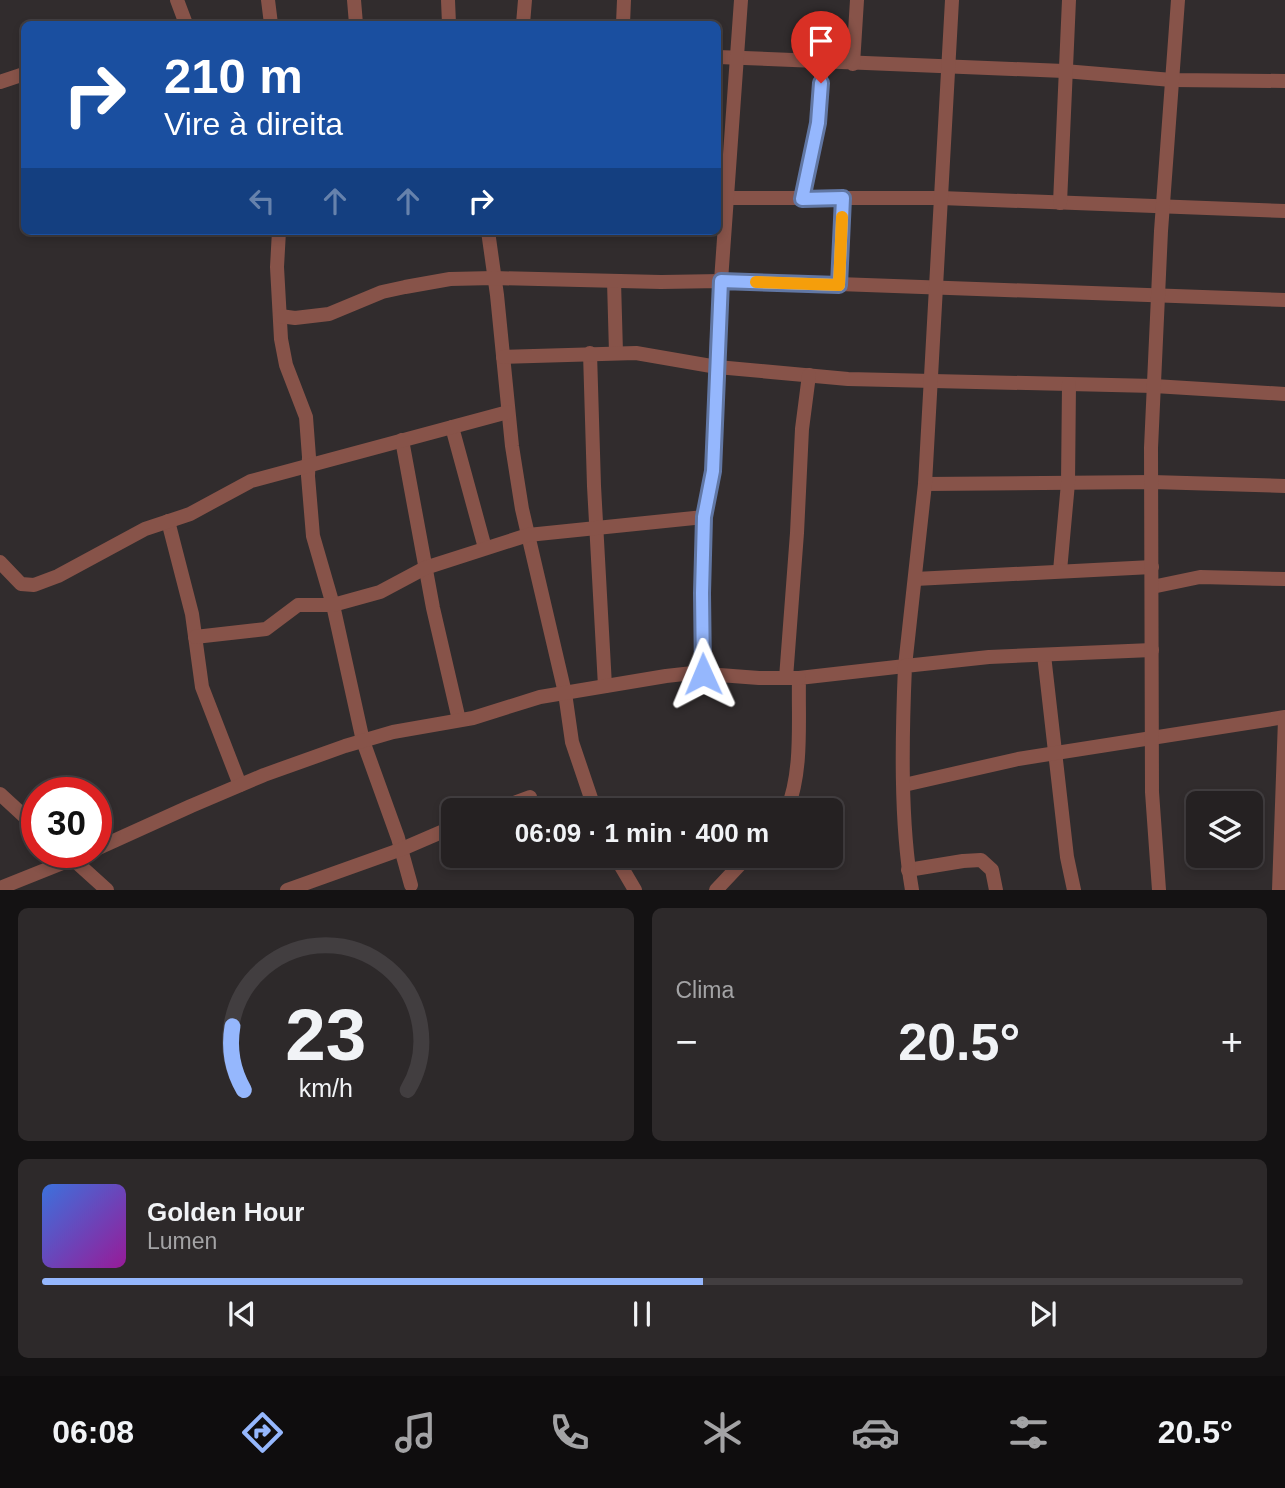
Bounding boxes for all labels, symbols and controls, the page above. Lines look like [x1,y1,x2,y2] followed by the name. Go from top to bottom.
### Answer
[791,11,851,83] pin
[802,22,840,60] icon: arrive
[49,49,140,140] icon: right
[164,49,303,103] text: 210 m
[164,106,343,142] text: Vire à direita
[243,182,281,220] icon: left
[316,182,354,220] icon: ahead
[389,182,427,220] icon: ahead
[462,182,500,220] icon: right
[666,637,740,711] position arrow
[21,777,112,868] speed limit sign: 30
[1186,791,1263,868] map controls
[1186,791,1263,868] button: layers
[515,818,769,848] text: 06:09 · 1 min · 400 m
[676,977,734,1003] text: Clima
[285,995,366,1076] text: 23
[898,1013,1020,1071] text: 20.5°
[676,1021,698,1063] text: −
[1221,1021,1243,1063] text: +
[299,1074,353,1102] text: km/h
[147,1197,304,1227] text: Golden Hour
[147,1228,217,1254] text: Lumen
[223,1295,261,1333] icon: previous
[623,1295,661,1333] icon: pause
[1024,1295,1062,1333] icon: next
[238,1408,287,1457] icon: directions
[391,1408,440,1457] icon: music
[545,1408,594,1457] icon: phone
[698,1408,747,1457] icon: climate
[851,1408,900,1457] icon: car
[1004,1408,1053,1457] icon: filters
[52,1414,134,1450] text: 06:08
[1158,1414,1233,1450] text: 20.5°

